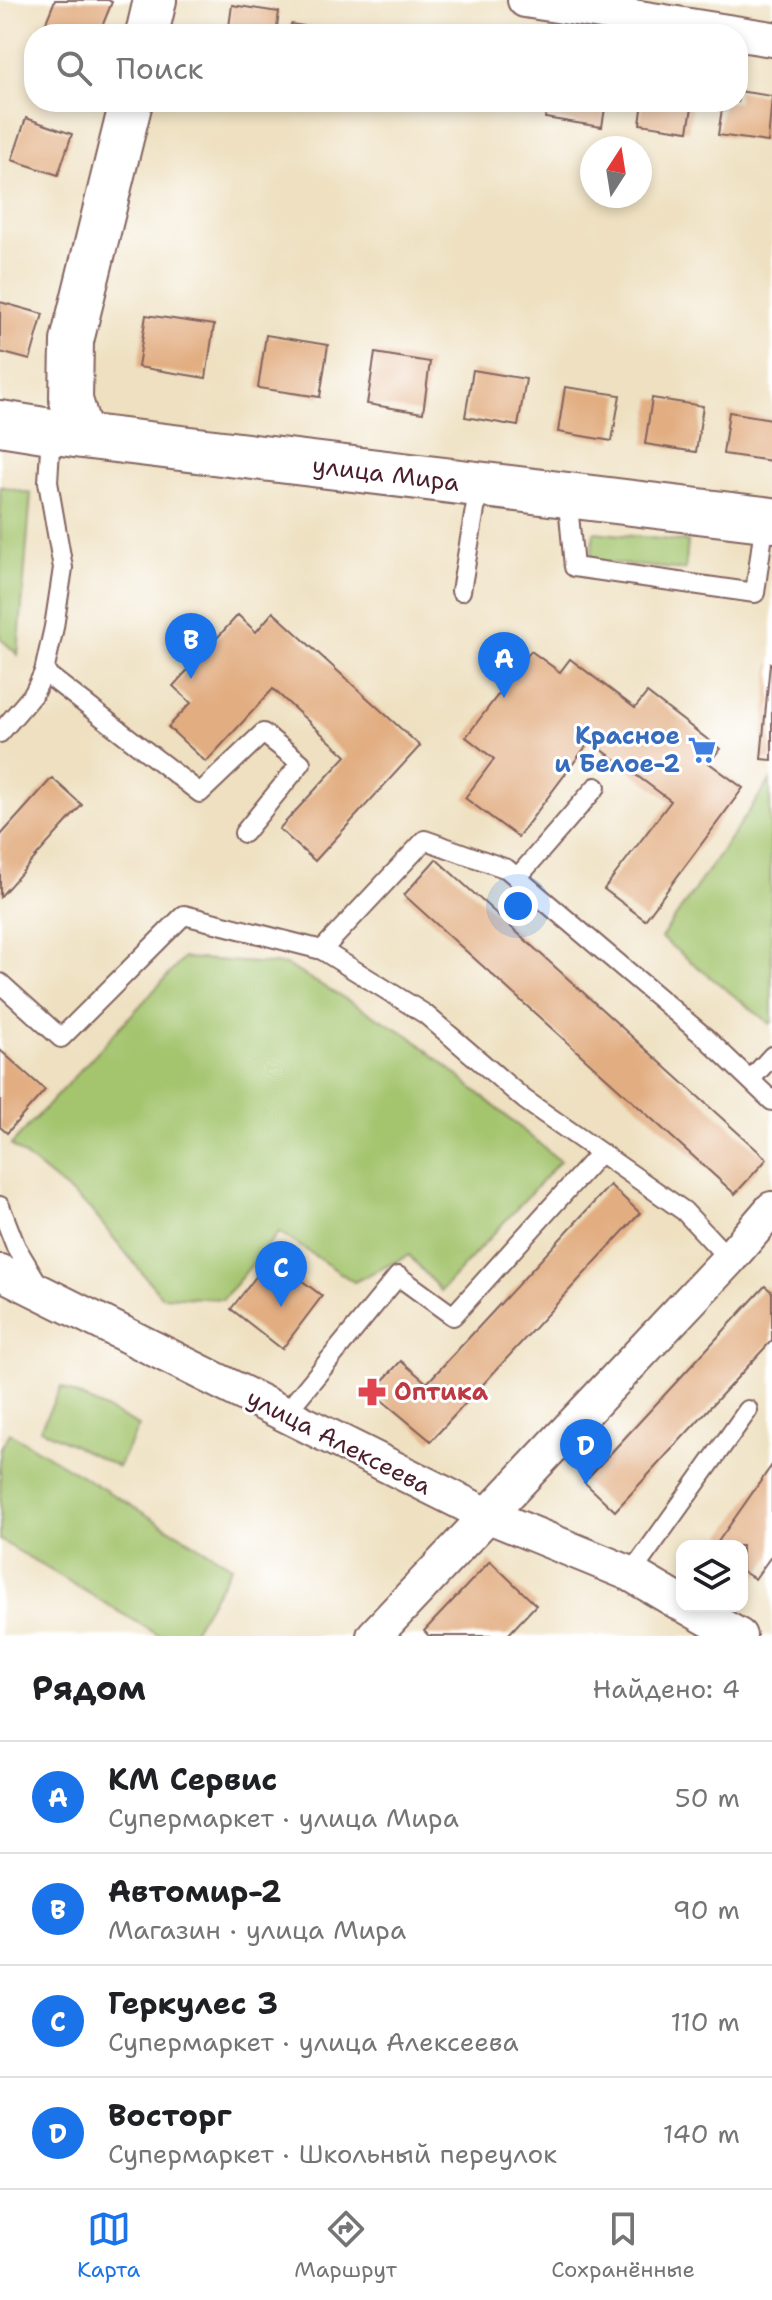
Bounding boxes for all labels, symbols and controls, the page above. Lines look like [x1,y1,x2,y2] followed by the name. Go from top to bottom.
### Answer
[24,24,748,112] search box
[52,46,96,90] icon: search
[116,48,204,89] text: Поиск
[580,136,652,208] north arrow
[311,449,461,499] street label: улица Мира
[165,613,217,679] pin: B
[478,632,530,698] pin: A
[554,720,680,780] place label: Красное и Белое-2
[687,735,717,765] supermarket icon: Красное и Белое-2
[498,886,538,926] your location
[255,1241,307,1307] pin: C
[394,1376,489,1408] place label: Оптика
[357,1377,387,1407] pharmacy icon: Оптика
[241,1382,437,1502] street label: улица Алексеева
[560,1419,612,1485] pin: D
[676,1540,748,1612] map controls
[676,1540,748,1612] button: layers
[32,1665,146,1711] text: Рядом
[593,1671,740,1706] text: Найдено: 4
[108,1759,277,1800] text: КМ Сервис
[48,1780,68,1815] text: A
[675,1780,740,1815] text: 50 m
[108,1800,459,1835] text: Супермаркет · улица Мира
[108,1871,281,1912] text: Автомир-2
[50,1892,66,1927] text: B
[673,1892,740,1927] text: 90 m
[108,1912,406,1947] text: Магазин · улица Мира
[108,1983,278,2024] text: Геркулес 3
[50,2004,66,2039] text: C
[670,2004,740,2039] text: 110 m
[108,2024,519,2059] text: Супермаркет · улица Алексеева
[108,2095,232,2136] text: Восторг
[49,2116,67,2151] text: D
[663,2116,740,2151] text: 140 m
[108,2136,557,2171] text: Супермаркет · Школьный переулок
[77,2207,140,2284] tab: Карта
[294,2207,397,2284] tab: Маршрут
[551,2207,695,2284] tab: Сохранённые

